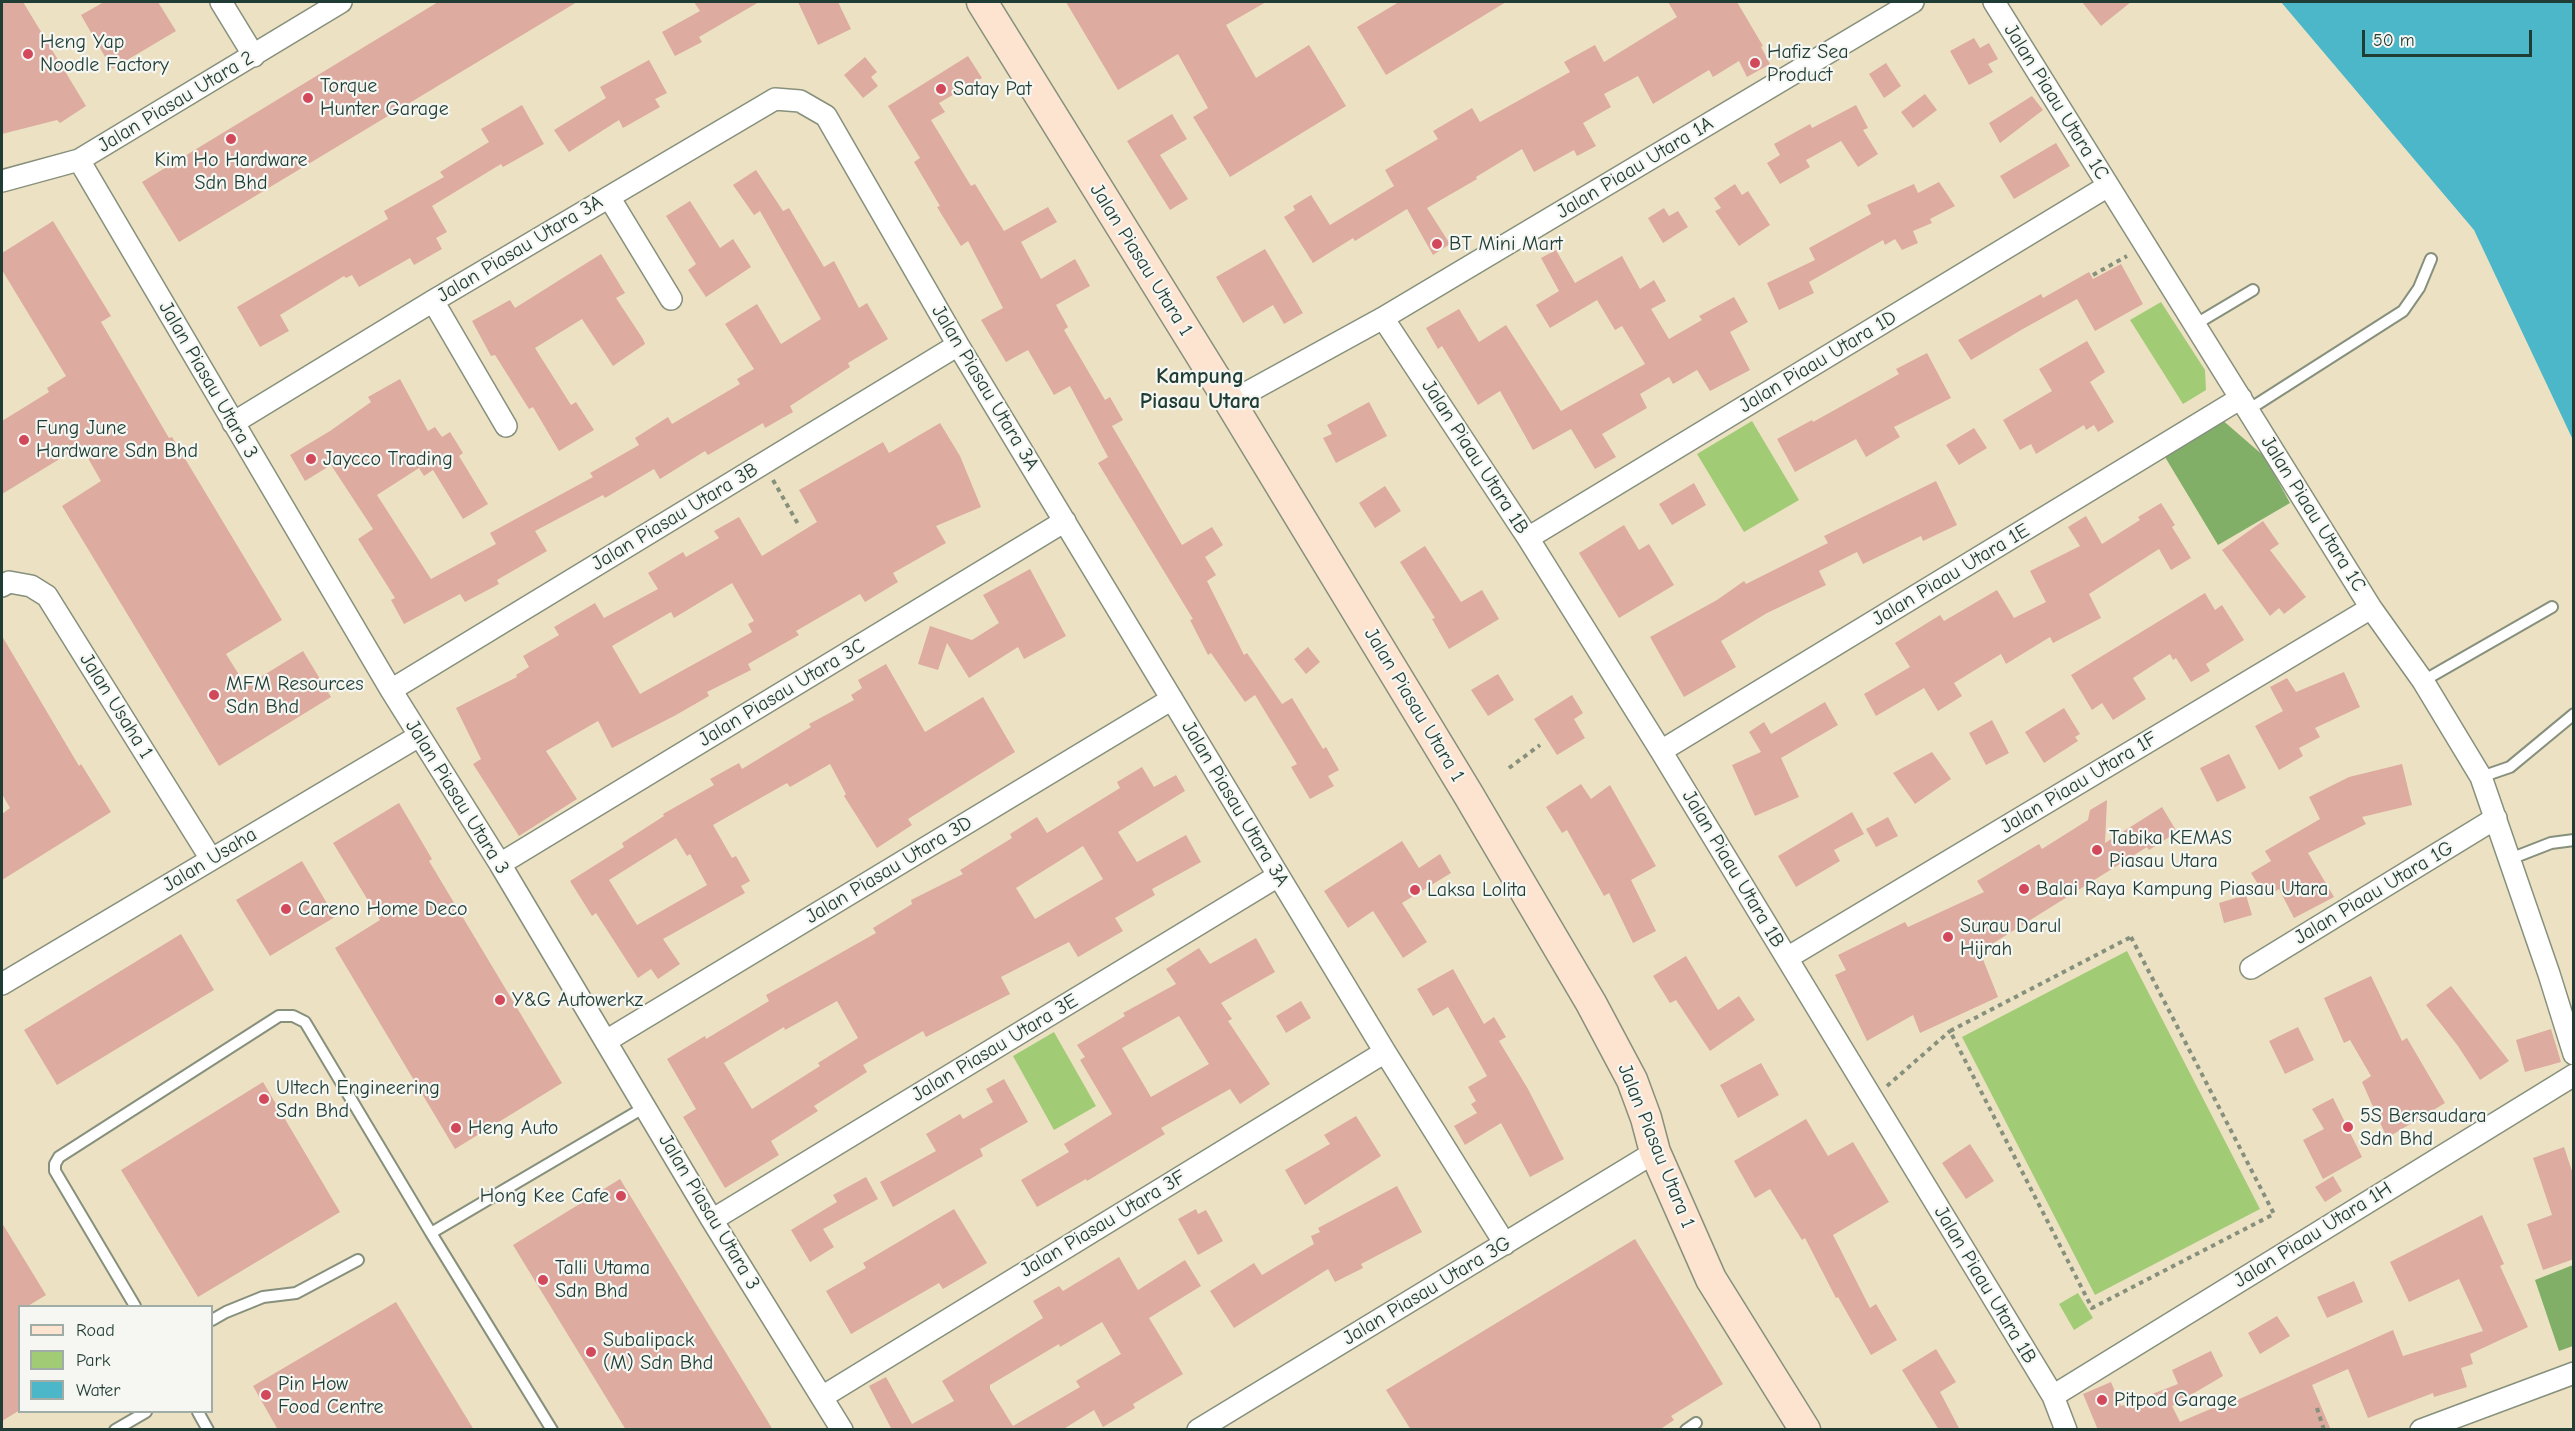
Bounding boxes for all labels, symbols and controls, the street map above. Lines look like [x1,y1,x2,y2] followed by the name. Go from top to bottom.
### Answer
[2365,18,2534,56] scale bar
[1998,20,2114,184] street label: Jalan Piaau Utara 1C
[40,30,169,77] place label: Heng Yap Noodle Factory
[2373,30,2415,51] text: 50 m
[1767,40,1849,87] place label: Hafiz Sea Product
[94,46,258,158] street label: Jalan Piasau Utara 2
[21,47,35,61] marker: Heng Yap Noodle Factory
[1748,56,1762,70] marker: Hafiz Sea Product
[320,74,449,121] place label: Torque Hunter Garage
[953,77,1032,101] place label: Satay Pat
[934,82,948,96] marker: Satay Pat
[301,91,315,105] marker: Torque Hunter Garage
[1552,112,1718,224] street label: Jalan Piaau Utara 1A
[224,132,238,146] marker: Kim Ho Hardware Sdn Bhd
[155,148,307,195] place label: Kim Ho Hardware Sdn Bhd
[1084,179,1198,341] street label: Jalan Piasau Utara 1
[433,190,607,308] street label: Jalan Piasau Utara 3A
[1449,232,1563,256] place label: BT Mini Mart
[1430,237,1444,251] marker: BT Mini Mart
[153,297,263,463] street label: Jalan Piasau Utara 3
[926,301,1044,475] street label: Jalan Piasau Utara 3A
[1735,305,1901,419] street label: Jalan Piaau Utara 1D
[1140,364,1260,416] district label: Kampung Piasau Utara
[1416,375,1534,539] street label: Jalan Piaau Utara 1B
[36,416,198,463] place label: Fung June Hardware Sdn Bhd
[2255,432,2371,596] street label: Jalan Piaau Utara 1C
[17,433,31,447] marker: Fung June Hardware Sdn Bhd
[323,447,453,471] place label: Jaycco Trading
[304,452,318,466] marker: Jaycco Trading
[587,458,763,576] street label: Jalan Piasau Utara 3B
[1868,519,2034,631] street label: Jalan Piaau Utara 1E
[1359,624,1469,786] street label: Jalan Piasau Utara 1
[695,634,869,752] street label: Jalan Piasau Utara 3C
[74,649,158,763] street label: Jalan Usaha 1
[226,672,364,719] place label: MFM Resources Sdn Bhd
[207,688,221,702] marker: MFM Resources Sdn Bhd
[400,715,514,879] street label: Jalan Piasau Utara 3
[1176,717,1294,891] street label: Jalan Piasau Utara 3A
[1996,727,2162,839] street label: Jalan Piaau Utara 1F
[1677,786,1789,952] street label: Jalan Piaau Utara 1B
[801,811,977,929] street label: Jalan Piasau Utara 3D
[159,823,261,897] street label: Jalan Usaha
[2109,826,2232,873] place label: Tabika KEMAS Piasau Utara
[2290,836,2458,950] street label: Jalan Piaau Utara 1G
[2090,843,2104,857] marker: Tabika KEMAS Piasau Utara
[2036,877,2328,901] place label: Balai Raya Kampung Piasau Utara
[1427,878,1527,902] place label: Laksa Lolita
[2017,882,2031,896] marker: Balai Raya Kampung Piasau Utara
[1408,883,1422,897] marker: Laksa Lolita
[298,897,468,921] place label: Careno Home Deco
[279,902,293,916] marker: Careno Home Deco
[1960,914,2061,961] place label: Surau Darul Hijrah
[1941,930,1955,944] marker: Surau Darul Hijrah
[512,988,643,1012] place label: Y&G Autowerkz
[908,989,1082,1107] street label: Jalan Piasau Utara 3E
[493,993,507,1007] marker: Y&G Autowerkz
[1612,1060,1700,1232] street label: Jalan Piasau Utara 1
[276,1076,440,1123] place label: Ultech Engineering Sdn Bhd
[257,1092,271,1106] marker: Ultech Engineering Sdn Bhd
[2360,1104,2487,1151] place label: 5S Bersaudara Sdn Bhd
[468,1116,558,1140] place label: Heng Auto
[2341,1120,2355,1134] marker: 5S Bersaudara Sdn Bhd
[449,1121,463,1135] marker: Heng Auto
[653,1130,765,1294] street label: Jalan Piasau Utara 3
[1016,1165,1190,1283] street label: Jalan Piasau Utara 3F
[2230,1177,2396,1293] street label: Jalan Piaau Utara 1H
[480,1184,609,1208] place label: Hong Kee Cafe
[614,1189,628,1203] marker: Hong Kee Cafe
[1929,1202,2041,1368] street label: Jalan Piaau Utara 1B
[1339,1231,1515,1351] street label: Jalan Piasau Utara 3G
[555,1256,650,1303] place label: Talli Utama Sdn Bhd
[536,1273,550,1287] marker: Talli Utama Sdn Bhd
[18,1305,213,1413] legend
[76,1320,115,1341] text: Road
[603,1328,713,1375] place label: Subalipack (M) Sdn Bhd
[584,1345,598,1359] marker: Subalipack (M) Sdn Bhd
[76,1350,110,1371] text: Park
[278,1372,383,1419] place label: Pin How Food Centre
[76,1380,120,1401] text: Water
[259,1388,273,1402] marker: Pin How Food Centre
[2114,1388,2237,1412] place label: Pitpod Garage
[2095,1393,2109,1407] marker: Pitpod Garage

